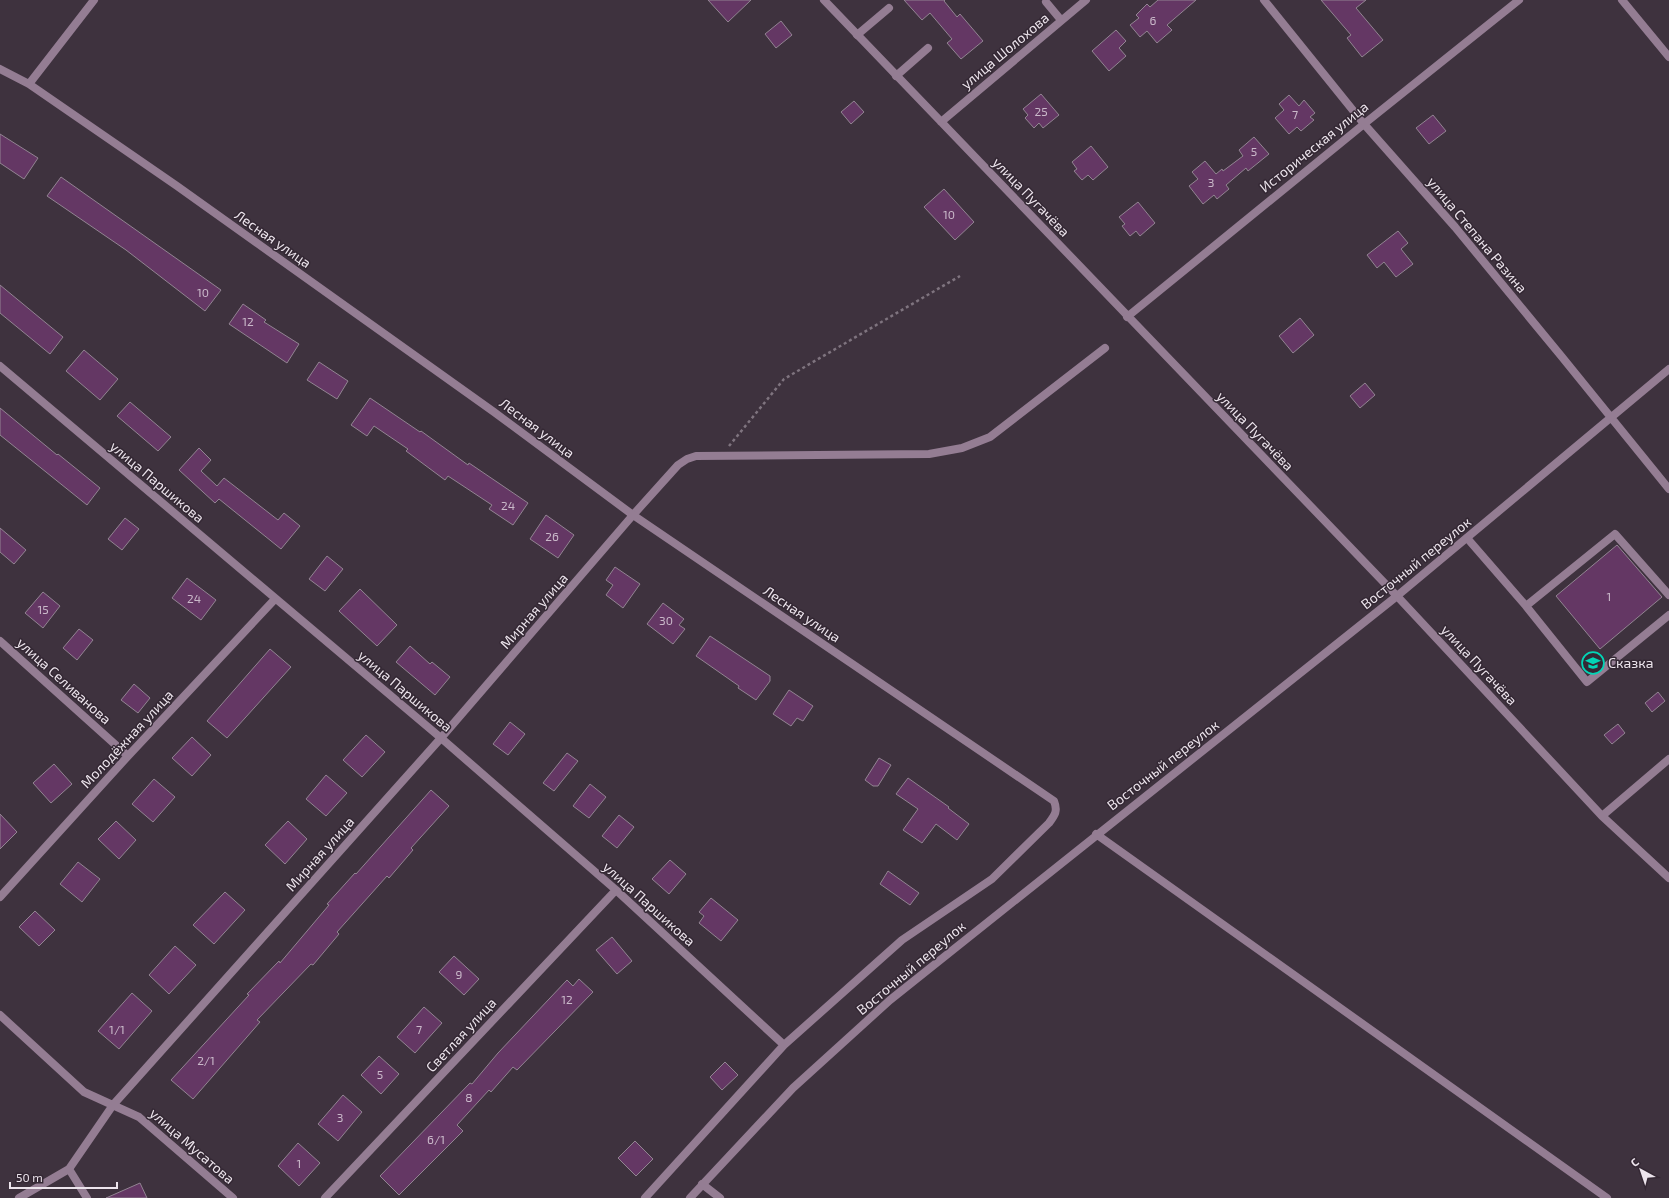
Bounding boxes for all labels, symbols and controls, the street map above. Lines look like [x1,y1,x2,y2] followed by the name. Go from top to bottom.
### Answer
[957,9,1052,92] street label: улица Шолохова
[1150,13,1157,27] house number: 6
[1256,98,1371,196] street label: Историческая улица
[1034,104,1048,118] house number: 25
[1292,107,1298,121] house number: 7
[1251,144,1257,158] house number: 5
[989,153,1074,240] street label: улица Пугачёва
[1424,173,1531,296] street label: улица Степана Разина
[1208,175,1214,189] house number: 3
[232,206,315,271] street label: Лесная улица
[943,207,955,221] house number: 10
[197,285,209,299] house number: 10
[242,314,254,328] house number: 12
[1213,387,1298,474] street label: улица Пугачёва
[497,394,578,461] street label: Лесная улица
[107,437,208,526] street label: улица Паршикова
[501,498,515,512] house number: 24
[1357,513,1475,612] street label: Восточный переулок
[545,529,559,543] house number: 26
[496,569,571,652] street label: Мирная улица
[761,582,844,646] street label: Лесная улица
[1607,589,1611,603] house number: 1
[187,591,201,605] house number: 24
[37,602,49,616] house number: 15
[659,613,673,627] house number: 30
[1438,621,1521,708] street label: улица Пугачёва
[14,634,115,727] street label: улица Селиванова
[355,646,456,735] street label: улица Паршикова
[1580,650,1606,676] school or university icon: Сказка
[1608,654,1653,671] place label: Сказка
[77,686,177,791] street label: Молодёжная улица
[1103,715,1222,813] street label: Восточный переулок
[282,813,358,894] street label: Мирная улица
[600,858,699,949] street label: улица Паршикова
[853,917,969,1018] street label: Восточный переулок
[456,967,463,981] house number: 9
[561,992,573,1006] house number: 12
[422,994,499,1075] street label: Светлая улица
[109,1022,125,1036] house number: 1/1
[416,1022,422,1036] house number: 7
[197,1053,215,1067] house number: 2/1
[377,1067,383,1081] house number: 5
[465,1090,473,1104] house number: 8
[146,1104,238,1187] street label: улица Мусатова
[337,1110,343,1124] house number: 3
[427,1132,445,1146] house number: 6/1
[1621,1150,1661,1190] north arrow
[1628,1155,1641,1169] text: С
[297,1156,301,1170] house number: 1
[10,1164,117,1190] scale bar
[16,1170,43,1184] text: 50 m

